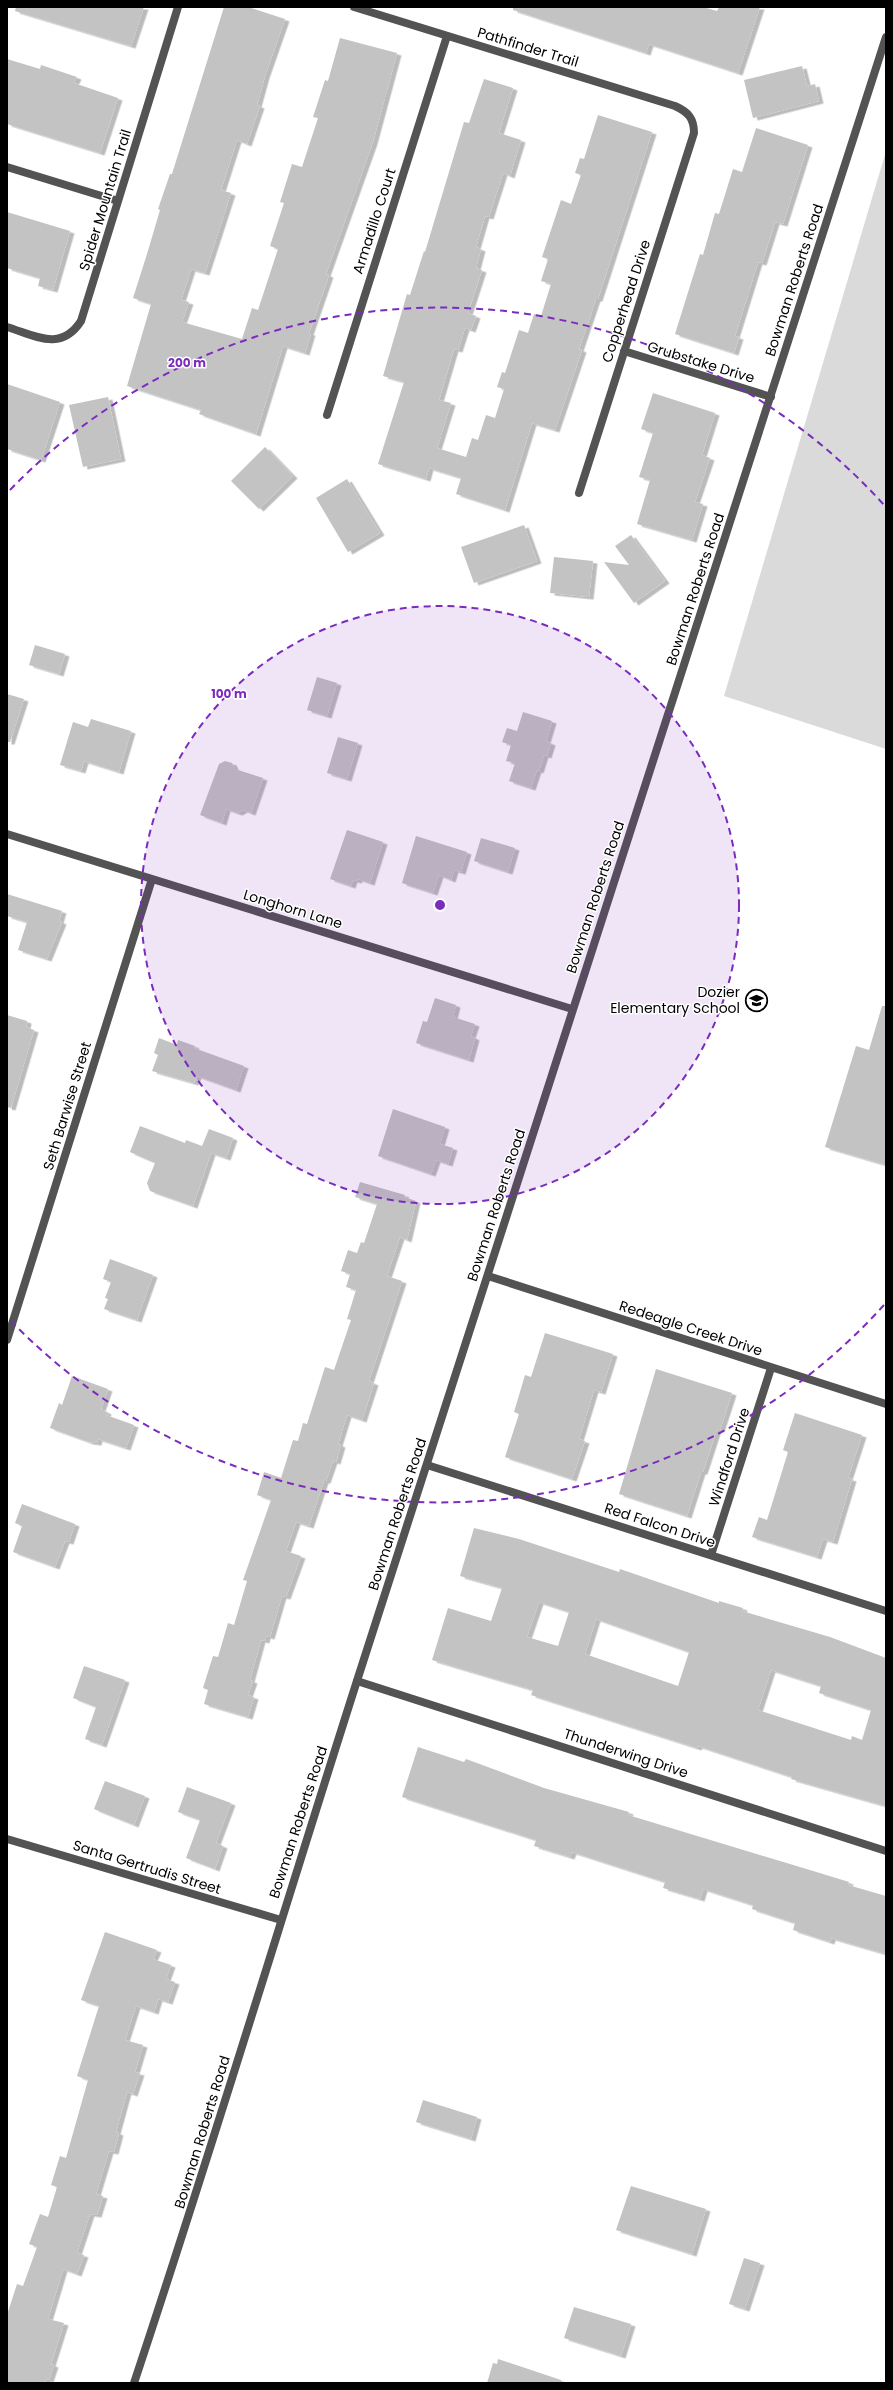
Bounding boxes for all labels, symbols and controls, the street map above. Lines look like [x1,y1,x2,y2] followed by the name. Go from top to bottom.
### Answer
[475,22,581,72] street label: Pathfinder Trail
[74,127,136,273] street label: Spider Mountain Trail
[347,166,401,276] street label: Armadillo Court
[760,201,828,359] street label: Bowman Roberts Road
[597,237,655,365] street label: Copperhead Drive
[645,336,757,388] street label: Grubstake Drive
[168,354,206,371] text: 200 m
[661,510,729,668] street label: Bowman Roberts Road
[211,685,247,702] text: 100 m
[561,818,629,976] street label: Bowman Roberts Road
[241,884,345,934] street label: Longhorn Lane
[433,898,447,912] centre of rings
[610,982,740,1018] place label: Dozier Elementary School
[743,987,769,1013] school or university icon: Dozier Elementary School
[38,1039,96,1173] street label: Seth Barwise Street
[462,1126,530,1284] street label: Bowman Roberts Road
[617,1295,766,1361] street label: Redeagle Creek Drive
[704,1405,754,1509] street label: Windford Drive
[363,1435,431,1593] street label: Bowman Roberts Road
[602,1498,718,1552] street label: Red Falcon Drive
[561,1723,691,1783] street label: Thunderwing Drive
[264,1743,332,1901] street label: Bowman Roberts Road
[70,1835,224,1899] street label: Santa Gertrudis Street
[169,2053,235,2211] street label: Bowman Roberts Road

